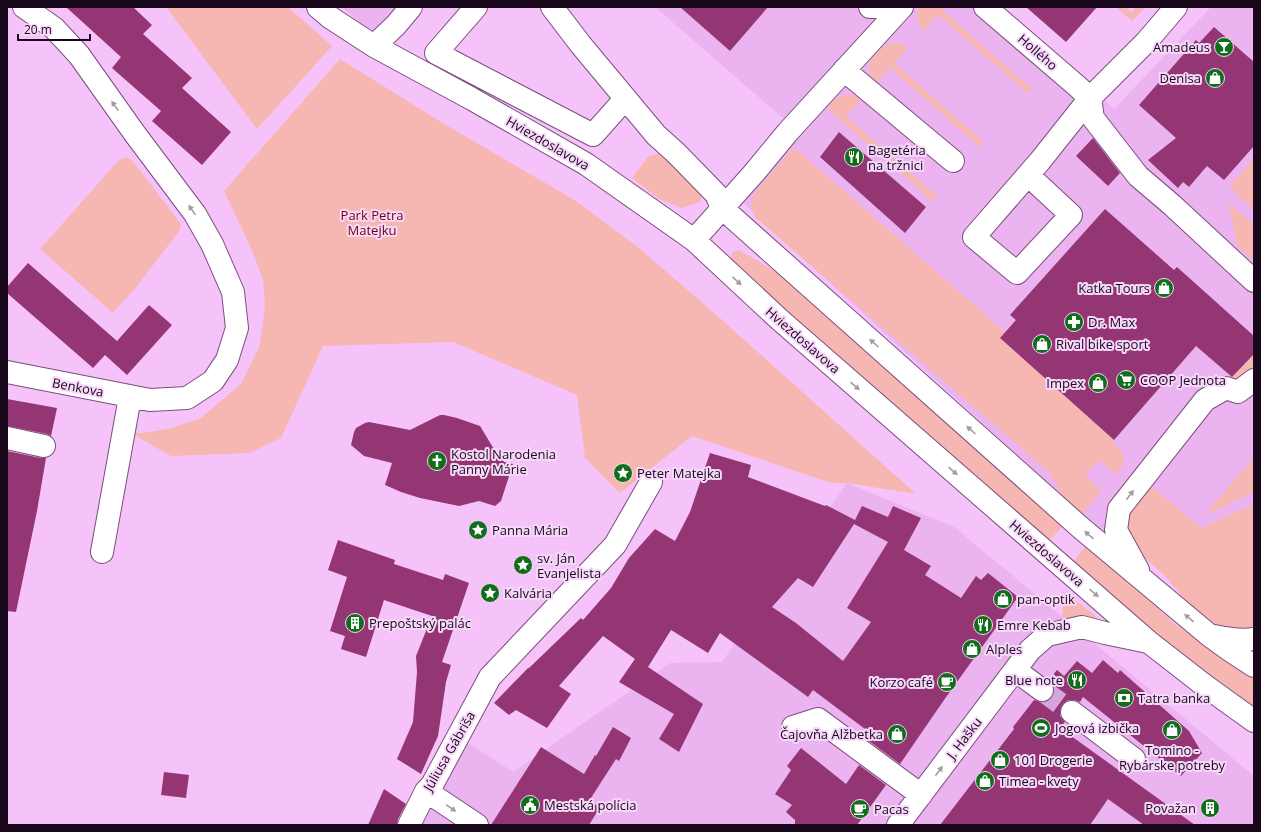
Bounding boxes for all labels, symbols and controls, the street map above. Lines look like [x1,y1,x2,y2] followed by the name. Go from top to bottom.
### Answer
[18,16,90,42] scale bar
[24,21,52,38] text: 20 m
[1014,30,1062,74] street label: Hollého
[1213,36,1235,58] bar icon: Amadeus
[1153,38,1210,56] place label: Amadeus
[1204,67,1226,89] shop icon: Denisa
[1160,69,1201,87] place label: Denisa
[111,100,119,111] one-way arrow
[503,112,593,174] street label: Hviezdoslavova
[868,141,926,174] place label: Bagetéria na tržnici
[843,146,865,168] restaurant icon: Bagetéria na tržnici
[188,205,196,216] one-way arrow
[341,206,403,239] park label: Park Petra Matejku
[732,276,742,286] one-way arrow
[1153,277,1175,299] shop icon: Katka Tours
[1078,279,1150,297] place label: Katka Tours
[762,303,844,377] street label: Hviezdoslavova
[1063,311,1085,333] pharmacy icon: Dr. Max
[1088,313,1135,331] place label: Dr. Max
[1031,333,1053,355] shop icon: Rival bike sport
[1056,335,1149,353] place label: Rival bike sport
[869,338,879,348] one-way arrow
[1115,369,1137,391] supermarket icon: COOP Jednota
[1140,371,1226,389] place label: COOP Jednota
[1087,372,1109,394] shop icon: Impex
[51,373,105,401] street label: Benkova
[1046,374,1084,392] place label: Impex
[850,381,860,390] one-way arrow
[966,425,976,434] one-way arrow
[451,445,556,478] place label: Kostol Narodenia Panny Márie
[426,450,448,472] church icon: Kostol Narodenia Panny Márie
[612,462,634,484] place icon: Peter Matejka
[637,464,721,482] place label: Peter Matejka
[949,466,958,475] one-way arrow
[1125,490,1134,501] one-way arrow
[1006,516,1088,590] street label: Hviezdoslavova
[467,519,489,541] place icon: Panna Mária
[492,521,568,539] place label: Panna Mária
[1084,530,1094,539] one-way arrow
[537,549,601,582] place label: sv. Ján Evanjelista
[512,554,534,576] place icon: sv. Ján Evanjelista
[479,582,501,604] place icon: Kalvária
[504,584,552,602] place label: Kalvária
[992,588,1014,610] shop icon: pan-optik
[1089,588,1098,597] one-way arrow
[1017,590,1075,608] place label: pan-optik
[344,612,366,634] building icon: Prepoštský palác
[1184,613,1194,622] one-way arrow
[369,614,471,632] place label: Prepoštský palác
[972,614,994,636] restaurant icon: Emre Kebab
[997,616,1071,634] place label: Emre Kebab
[961,638,983,660] shop icon: Alples
[986,640,1022,658] place label: Alples
[1066,669,1088,691] restaurant icon: Blue note
[936,671,958,693] cafe icon: Korzo café
[1005,671,1063,689] place label: Blue note
[869,673,933,691] place label: Korzo café
[1113,687,1135,709] bank icon: Tatra banka
[1138,689,1210,707] place label: Tatra banka
[418,708,479,796] street label: Júliusa Gábriša
[941,713,986,764] street label: J. Hašku
[1030,717,1052,739] sports icon: Jogová izbička
[1053,719,1139,737] place label: Jogová izbička
[1161,719,1183,741] shop icon: Tomino - Rybárske potreby
[886,723,908,745] shop icon: Čajovňa Alžbetka
[780,725,883,743] place label: Čajovňa Alžbetka
[1119,741,1226,774] place label: Tomino - Rybárske potreby
[989,749,1011,771] shop icon: 101 Drogerie
[1014,751,1093,769] place label: 101 Drogerie
[934,766,943,777] one-way arrow
[974,770,996,792] shop icon: Timea - kvety
[999,772,1079,790] place label: Timea - kvety
[519,794,541,816] public building icon: Mestská polícia
[544,796,637,814] place label: Mestská polícia
[1199,797,1221,819] building icon: Považan
[849,798,871,820] cafe icon: Pacas
[1145,799,1196,817] place label: Považan
[874,800,909,818] place label: Pacas
[446,804,457,812] one-way arrow

